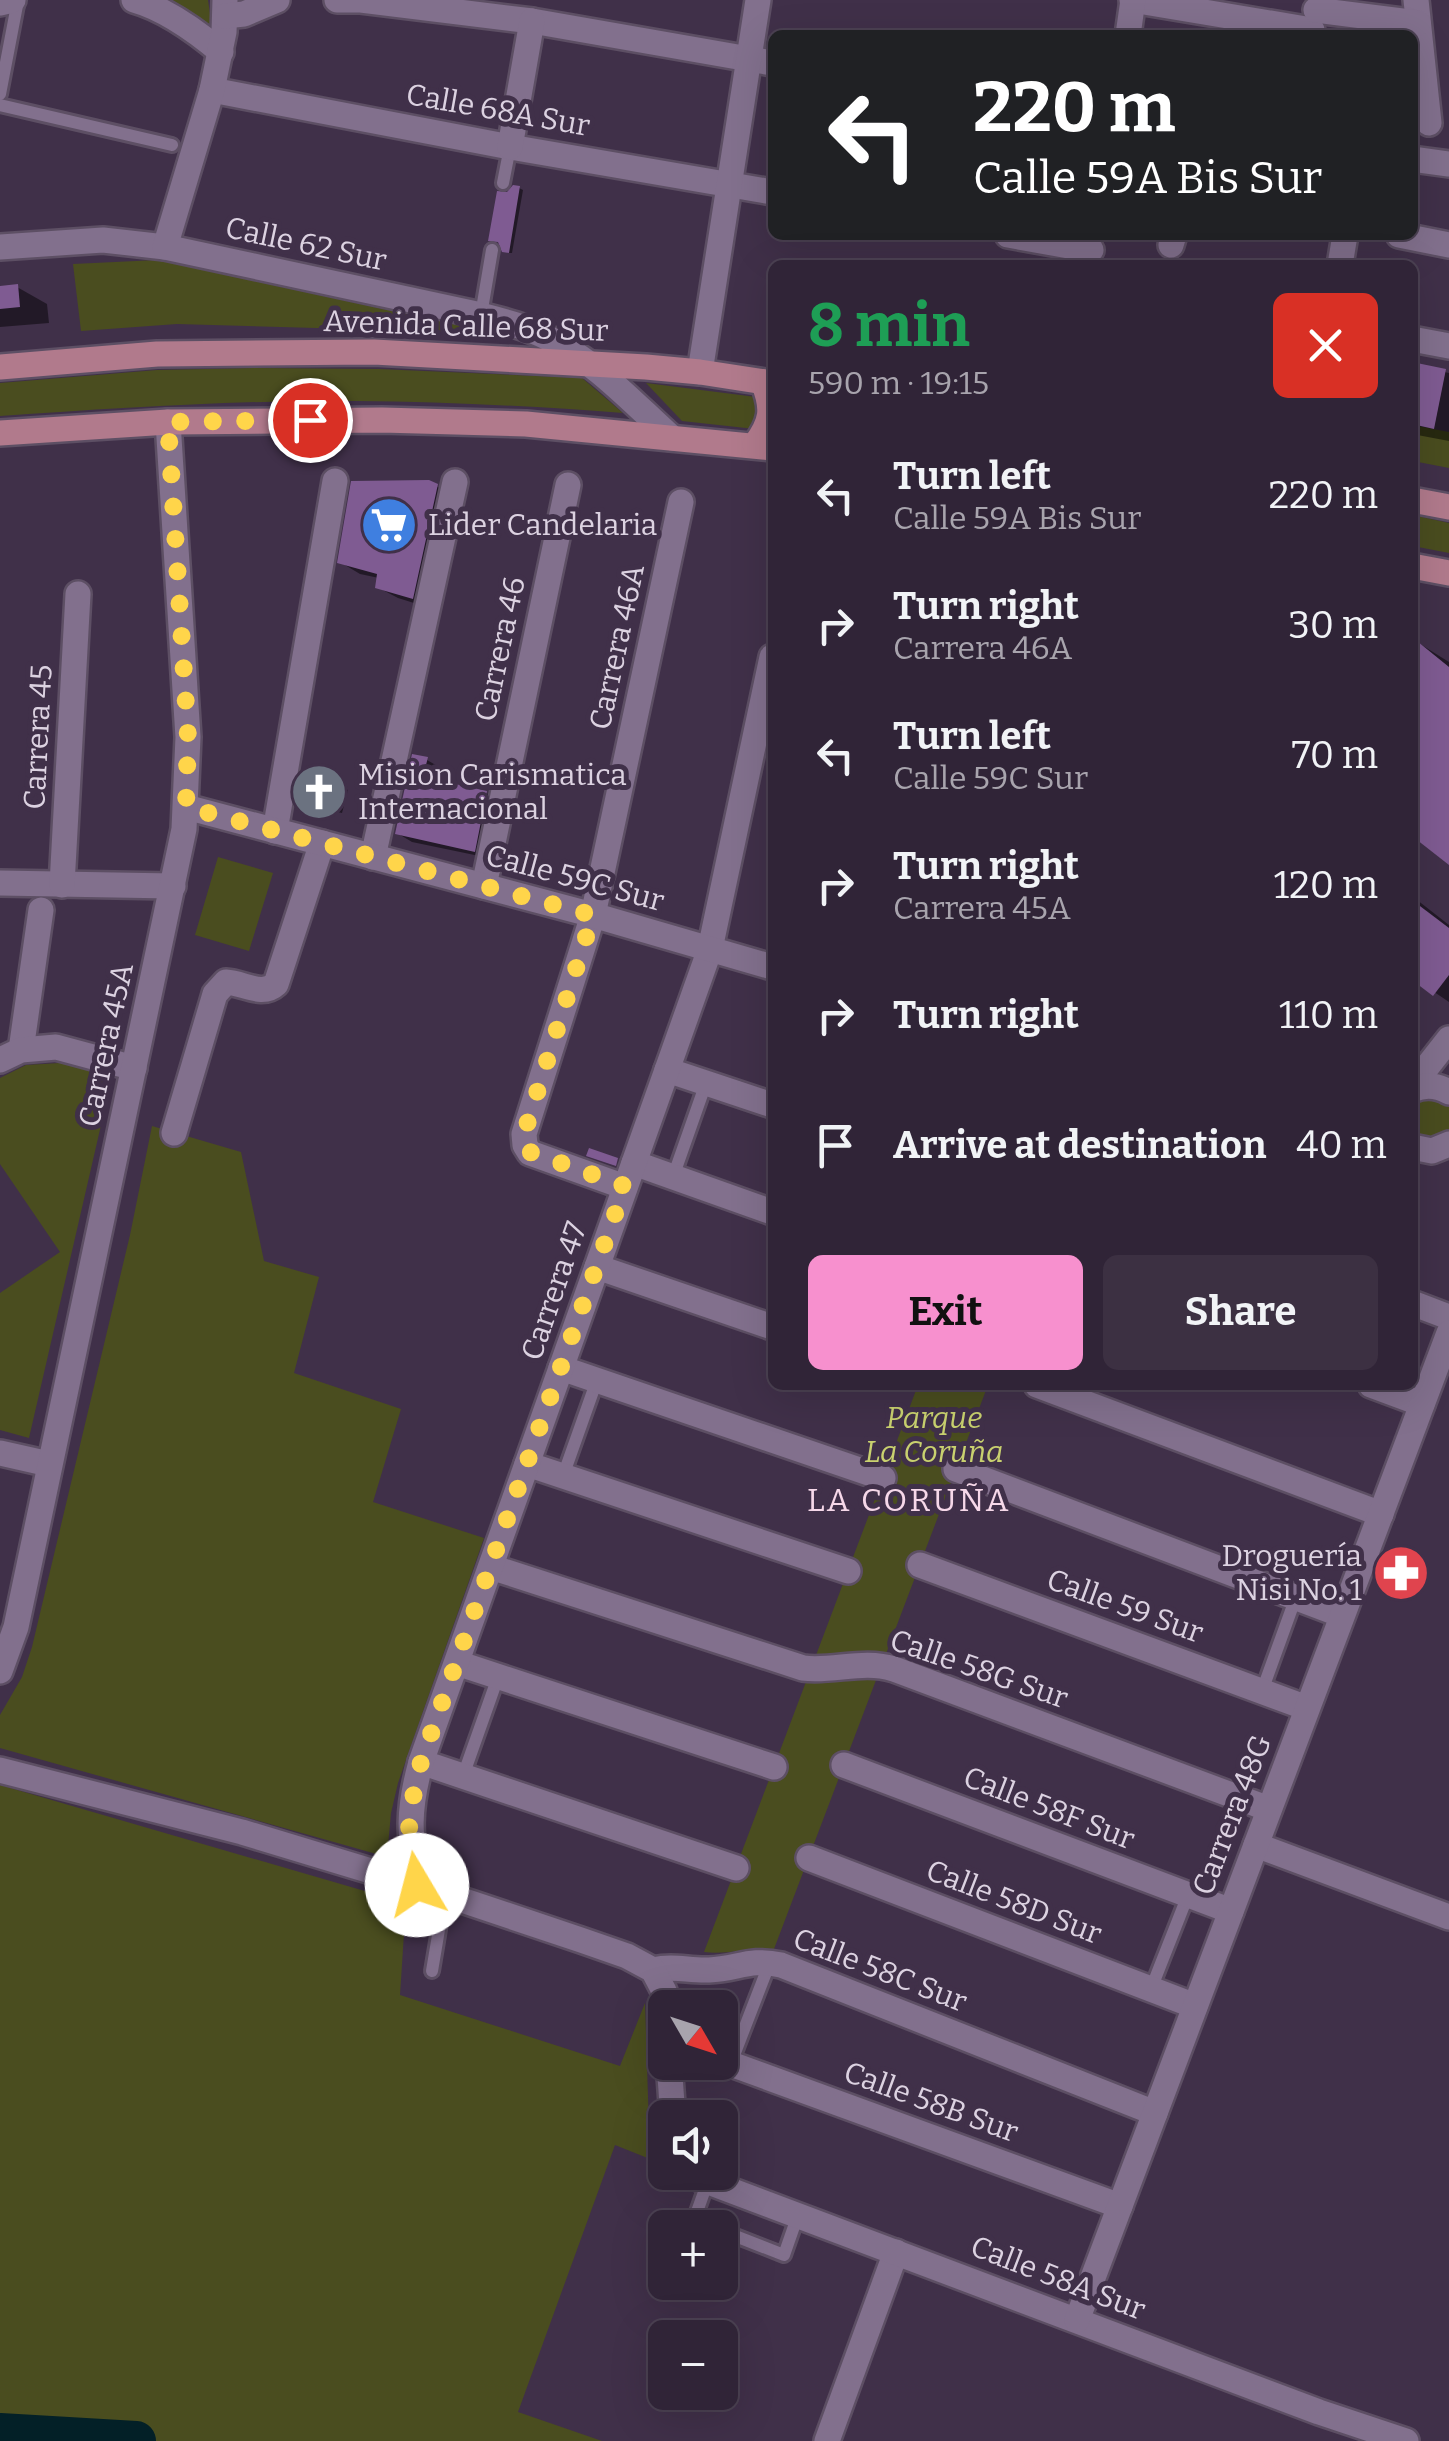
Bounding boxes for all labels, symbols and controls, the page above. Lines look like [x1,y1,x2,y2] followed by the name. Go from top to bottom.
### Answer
[973,66,1176,150] text: 220 m
[808,70,938,200] icon: left
[403,76,593,144] street label: Calle 68A Sur
[973,151,1322,205] text: Calle 59A Bis Sur
[222,209,390,279] street label: Calle 62 Sur
[808,290,970,362] text: 8 min
[1273,293,1378,398] button: close
[323,303,609,349] street label: Avenida Calle 68 Sur
[808,364,989,402] text: 590 m · 19:15
[268,378,353,463] pin
[283,393,338,448] icon: arrive
[893,453,1051,499] text: Turn left
[808,468,863,523] icon: left
[1268,472,1378,518] text: 220 m
[359,495,419,555] supermarket icon: Lider Candelaria
[893,499,1141,537] text: Calle 59A Bis Sur
[428,507,657,543] place label: Lider Candelaria
[582,560,652,733] street label: Carrera 46A
[467,573,533,725] street label: Carrera 46
[893,583,1079,629] text: Turn right
[808,598,863,653] icon: right
[1288,602,1378,648] text: 30 m
[893,629,1072,667] text: Carrera 46A
[16,664,60,810] street label: Carrera 45
[893,713,1051,759] text: Turn left
[808,728,863,783] icon: left
[1291,732,1378,778] text: 70 m
[358,757,627,827] place label: Mision Carismatica Internacional
[893,759,1088,797] text: Calle 59C Sur
[289,762,349,822] church icon: Mision Carismatica Internacional
[482,837,668,919] street label: Calle 59C Sur
[893,843,1079,889] text: Turn right
[808,858,863,913] icon: right
[1274,862,1378,908] text: 120 m
[893,889,1071,927] text: Carrera 45A
[71,959,141,1130] street label: Carrera 45A
[808,988,863,1043] icon: right
[893,992,1079,1038] text: Turn right
[1279,992,1378,1038] text: 110 m
[808,1118,863,1173] icon: arrive
[893,1122,1266,1168] text: Arrive at destination
[1296,1122,1387,1168] text: 40 m
[514,1217,594,1365] street label: Carrera 47
[808,1255,1083,1370] button: Exit
[1103,1255,1378,1370] button: Share
[864,1400,1004,1470] park label: Parque La Coruña
[807,1481,1011,1519] district label: LA CORUÑA
[1222,1538,1362,1608] place label: Droguería Nisi No. 1
[1371,1543,1431,1603] pharmacy icon: Droguería Nisi No. 1
[1042,1561,1208,1651] street label: Calle 59 Sur
[885,1622,1073,1716] street label: Calle 58G Sur
[1185,1730,1279,1900] street label: Carrera 48G
[958,1759,1140,1857] street label: Calle 58F Sur
[365,1833,469,1937] position arrow
[921,1852,1107,1952] street label: Calle 58D Sur
[788,1920,972,2020] street label: Calle 58C Sur
[648,1990,738,2080] north arrow
[648,1990,738,2410] map controls
[839,2054,1023,2150] street label: Calle 58B Sur
[648,2100,738,2190] button: sound
[648,2210,738,2300] button: +
[966,2228,1150,2328] street label: Calle 58A Sur
[648,2320,738,2410] button: −

